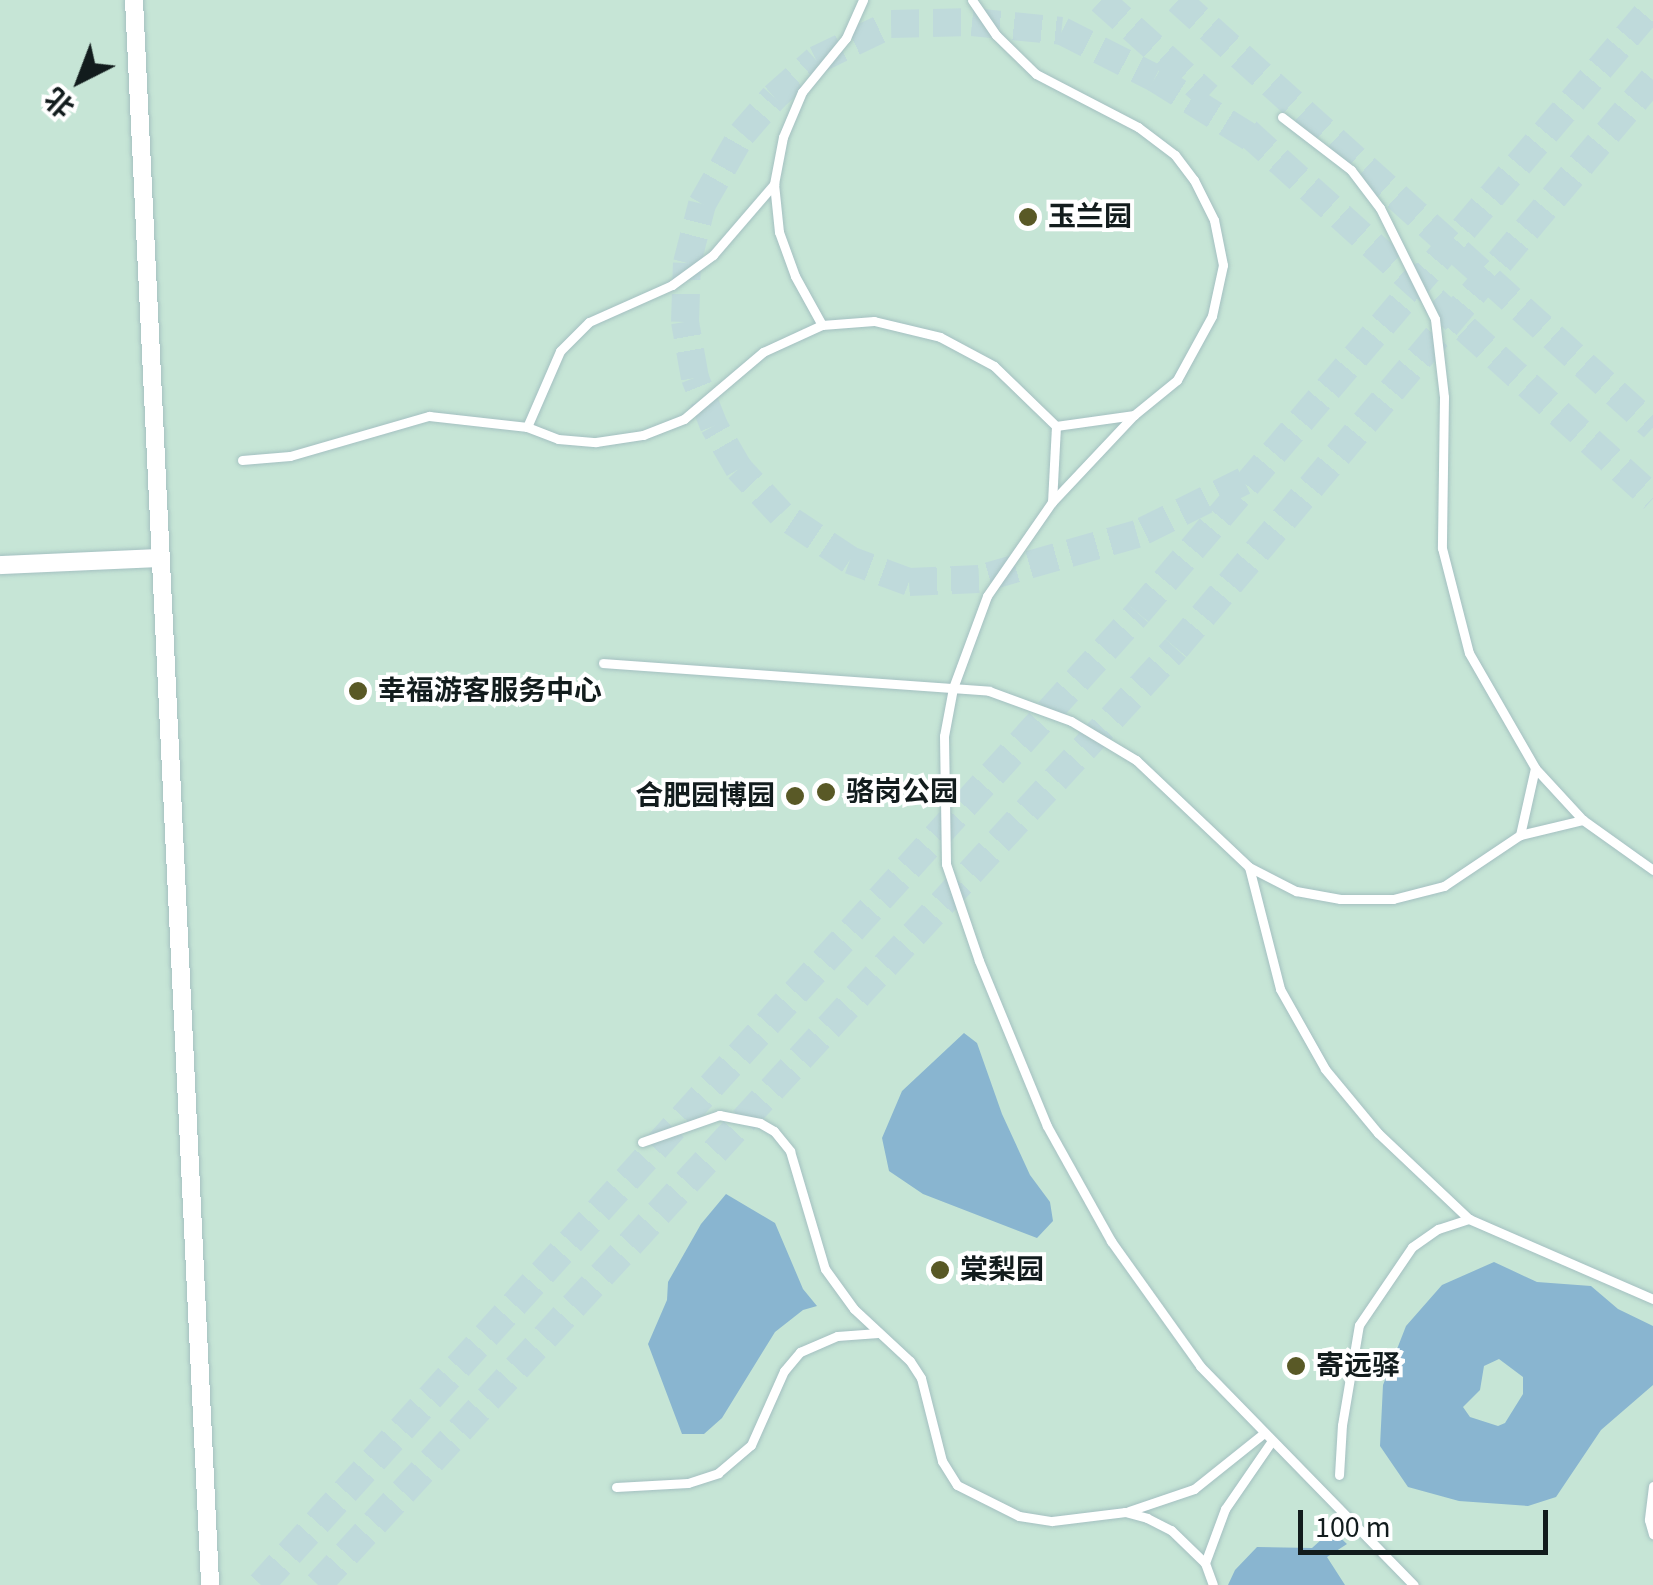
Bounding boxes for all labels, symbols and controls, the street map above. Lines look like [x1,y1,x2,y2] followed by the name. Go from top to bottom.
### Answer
[30,30,130,130] north arrow
[36,78,84,127] text: 北
[1048,200,1132,234] place label: 玉兰园
[1017,206,1039,228] marker: 玉兰园
[378,674,602,708] place label: 幸福游客服务中心
[347,680,369,702] marker: 幸福游客服务中心
[846,775,958,809] place label: 骆岗公园
[635,779,775,813] place label: 合肥园博园
[815,781,837,803] marker: 骆岗公园
[784,785,806,807] marker: 合肥园博园
[960,1253,1044,1287] place label: 棠梨园
[929,1259,951,1281] marker: 棠梨园
[1316,1349,1400,1383] place label: 寄远驿
[1285,1355,1307,1377] marker: 寄远驿
[1303,1490,1553,1552] scale bar
[1315,1506,1391,1549] text: 100 m

